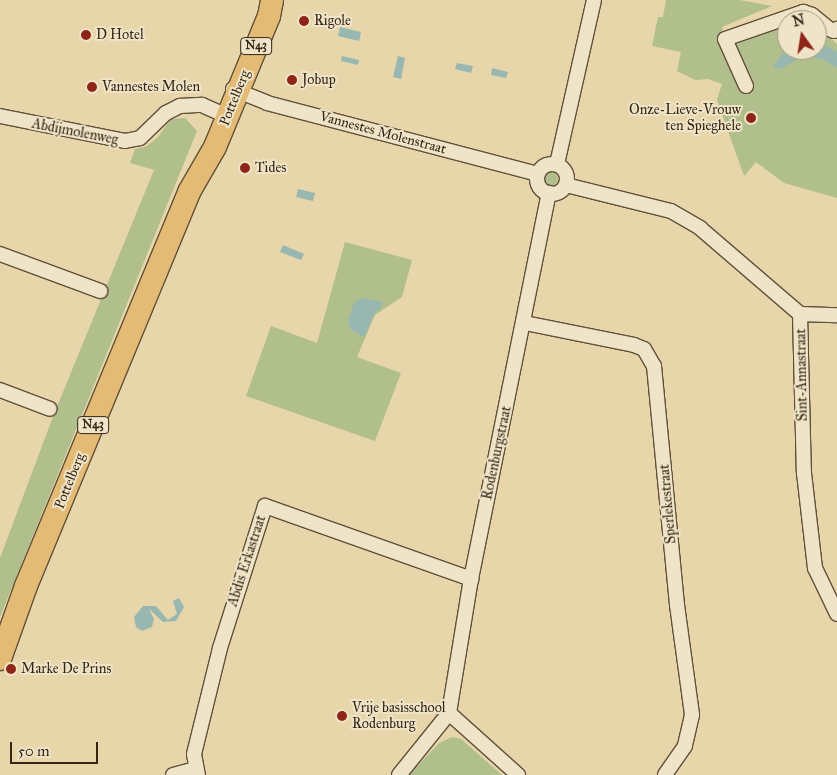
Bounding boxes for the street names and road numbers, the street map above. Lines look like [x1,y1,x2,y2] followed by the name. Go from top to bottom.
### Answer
[240,36,272,56] road number: N43
[216,68,254,128] street label: Pottelberg
[318,108,448,158] street label: Vannestes Molenstraat
[30,115,120,149] street label: Abdijmolenweg
[793,329,811,421] street label: Sint-Annastraat
[479,405,515,501] street label: Rodenburgstraat
[77,416,109,434] road number: N43
[51,451,89,511] street label: Pottelberg
[656,463,680,545] street label: Sperlekestraat
[224,513,270,609] street label: Abdis Erkastraat

